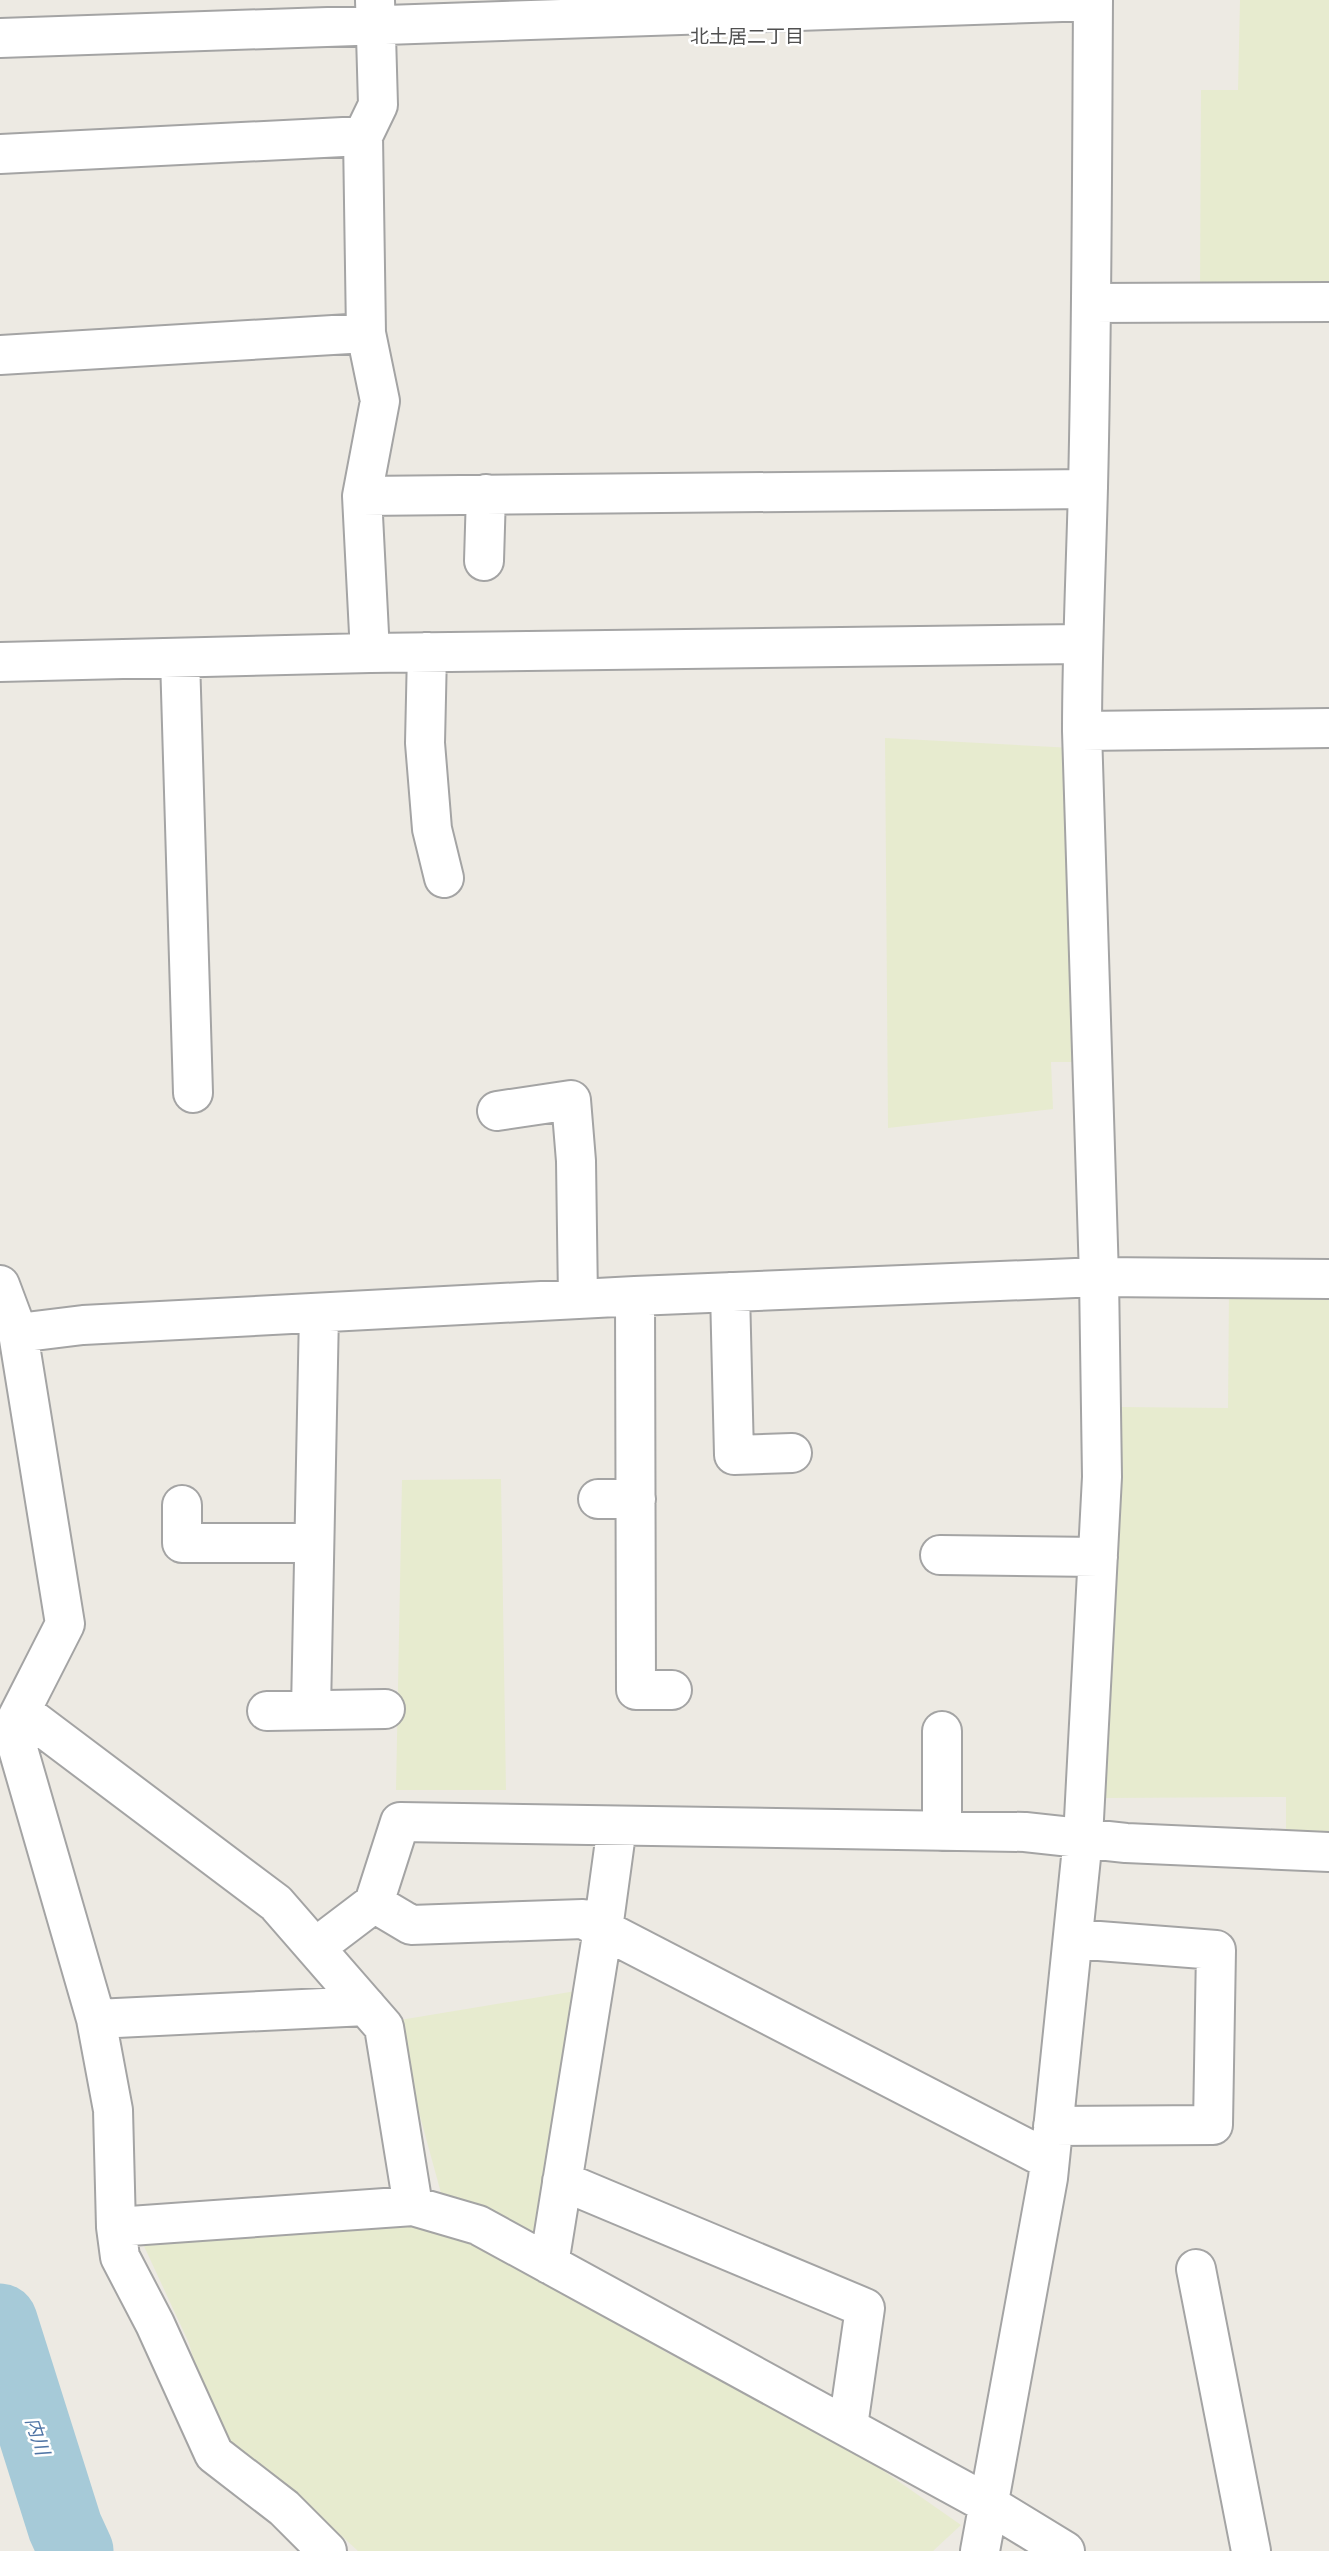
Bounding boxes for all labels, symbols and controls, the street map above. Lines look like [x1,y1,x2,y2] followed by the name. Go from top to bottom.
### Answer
[690,25,804,48] district label: 北土居二丁目
[21,2415,55,2460] water label: 内川

